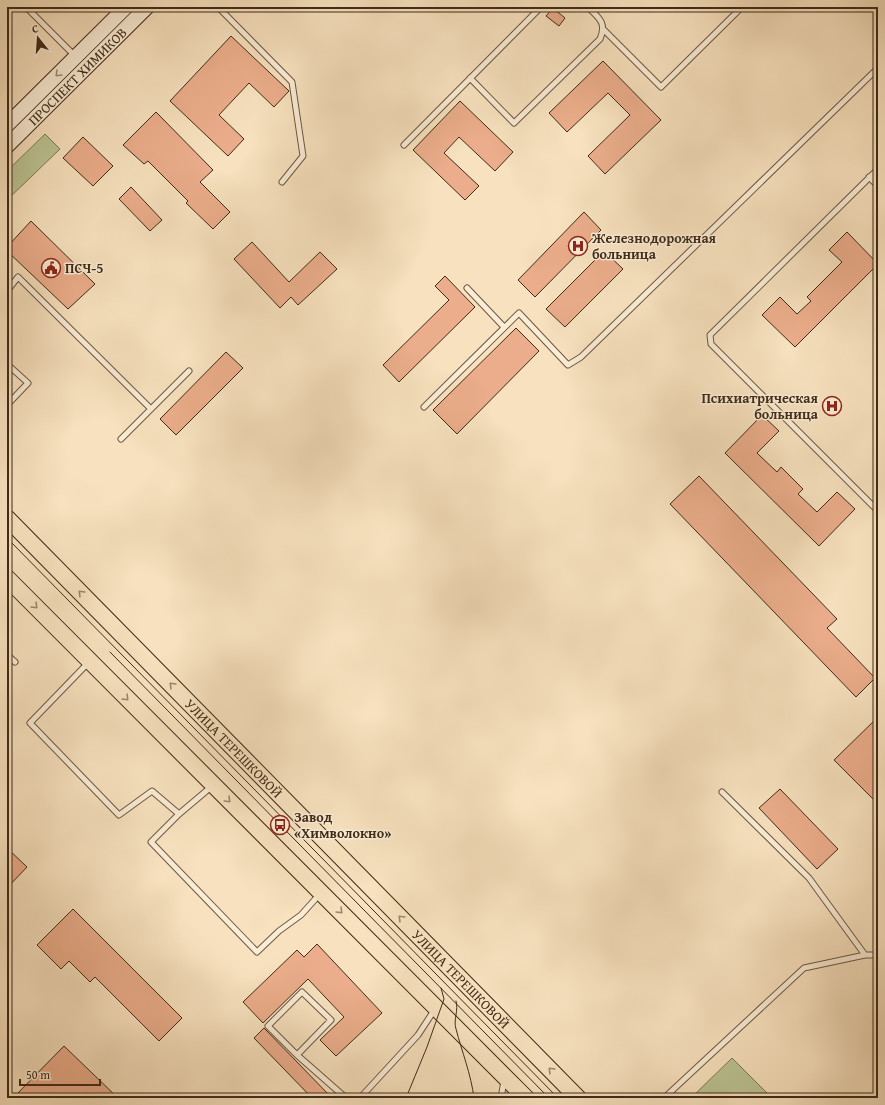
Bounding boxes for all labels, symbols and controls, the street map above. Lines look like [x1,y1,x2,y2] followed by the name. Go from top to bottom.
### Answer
[18,18,58,58] north arrow
[24,24,130,130] street label: ПРОСПЕКТ ХИМИКОВ
[55,69,63,77] one-way arrow
[591,228,717,264] place label: Железнодорожная больница
[567,235,589,257] hospital icon: Железнодорожная больница
[40,257,62,279] public building icon: ПСЧ-5
[65,258,104,278] place label: ПСЧ-5
[701,388,819,424] place label: Психиатрическая больница
[821,395,843,417] hospital icon: Психиатрическая больница
[78,590,86,598] one-way arrow
[30,601,38,609] one-way arrow
[169,682,177,690] one-way arrow
[121,693,129,701] one-way arrow
[180,694,287,802] street label: УЛИЦА ТЕРЕШКОВОЙ
[223,795,231,803] one-way arrow
[294,807,391,843] place label: Завод «Химволокно»
[269,814,291,836] bus stop icon: Завод «Химволокно»
[335,906,343,914] one-way arrow
[398,915,406,923] one-way arrow
[408,925,514,1033] street label: УЛИЦА ТЕРЕШКОВОЙ
[20,1061,100,1087] scale bar
[26,1066,50,1083] text: 50 m
[548,1067,556,1075] one-way arrow

